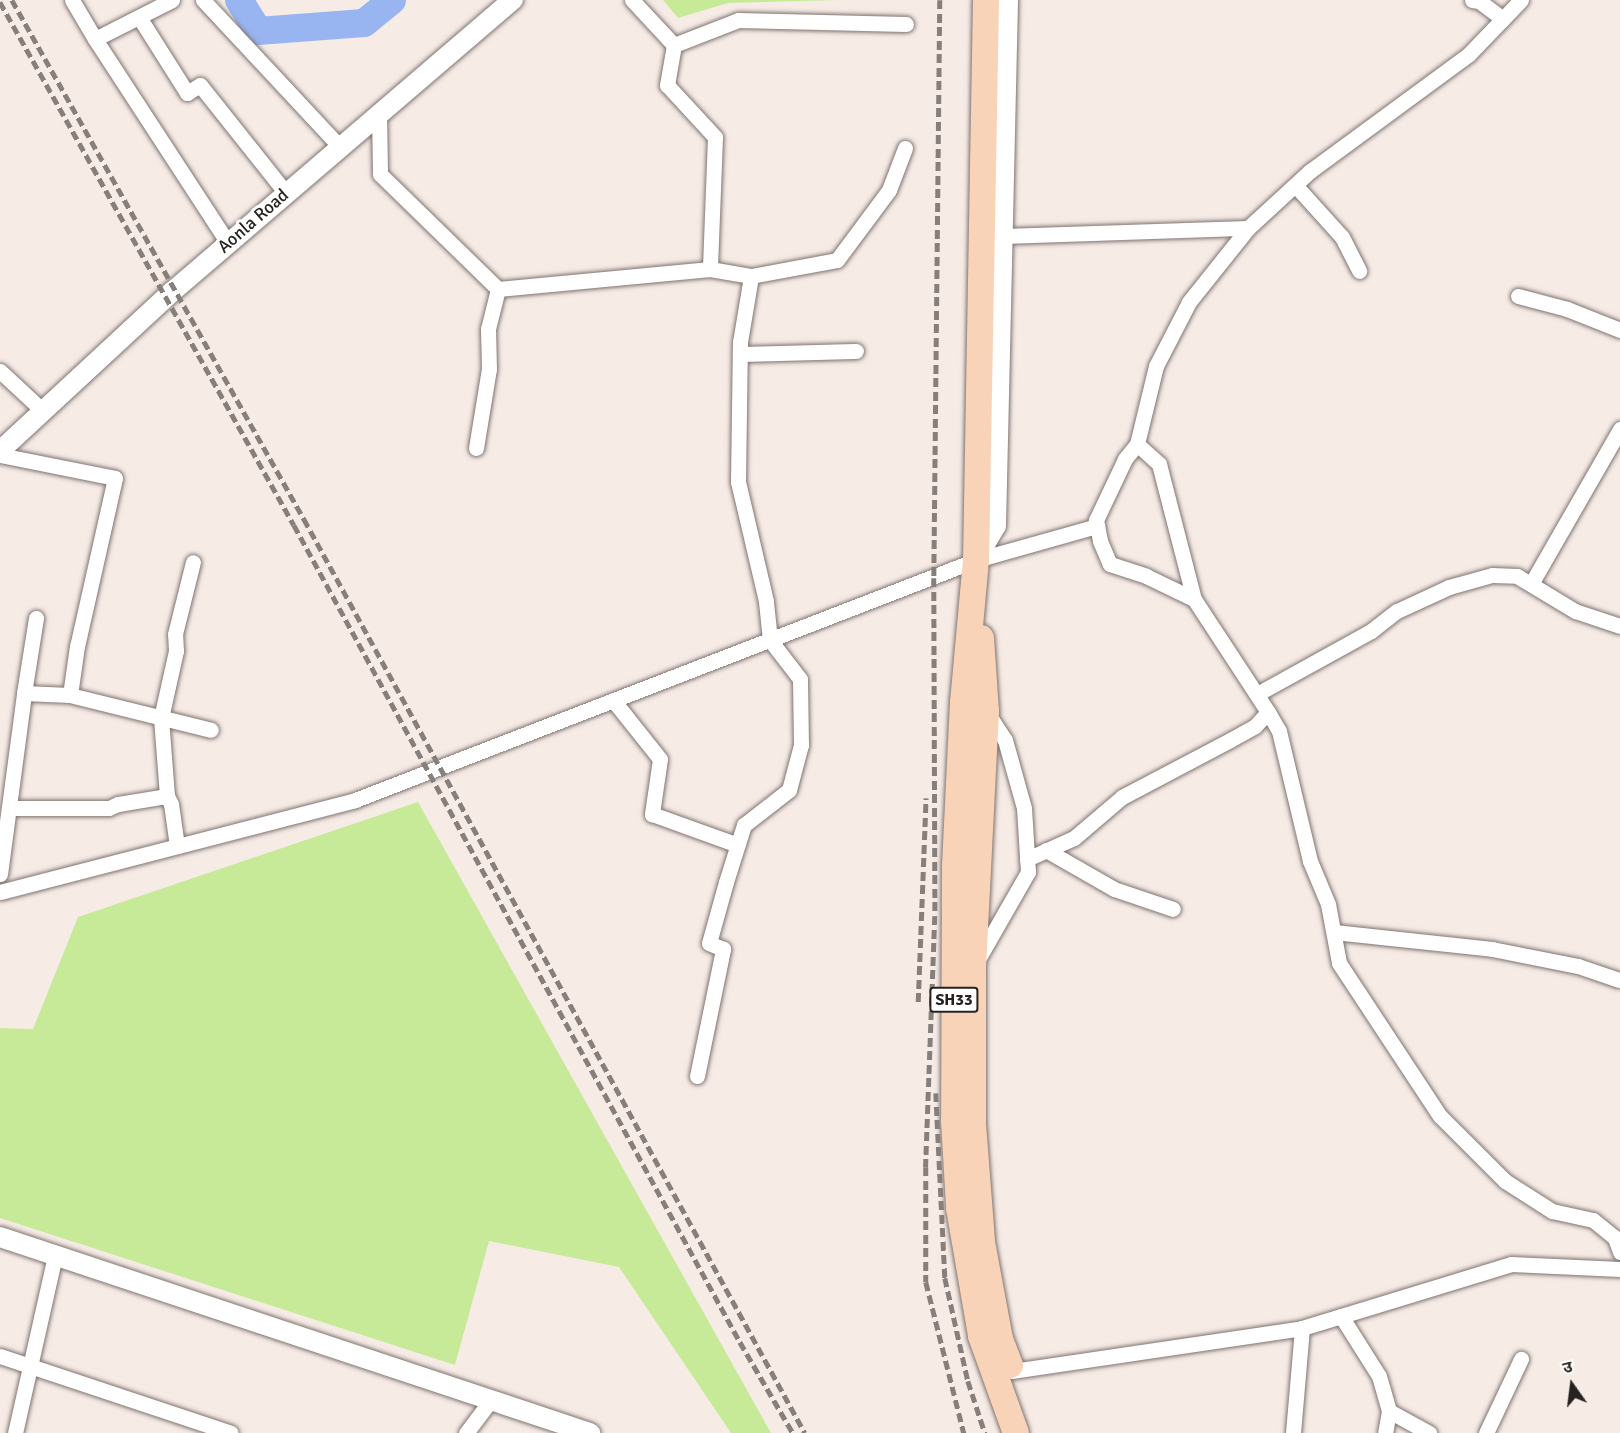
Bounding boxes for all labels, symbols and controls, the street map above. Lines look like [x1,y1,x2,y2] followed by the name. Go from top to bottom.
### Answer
[213,184,293,258] street label: Aonla Road
[928,987,980,1013] road number: SH33
[1542,1355,1602,1415] north arrow
[1561,1357,1575,1378] text: उ

